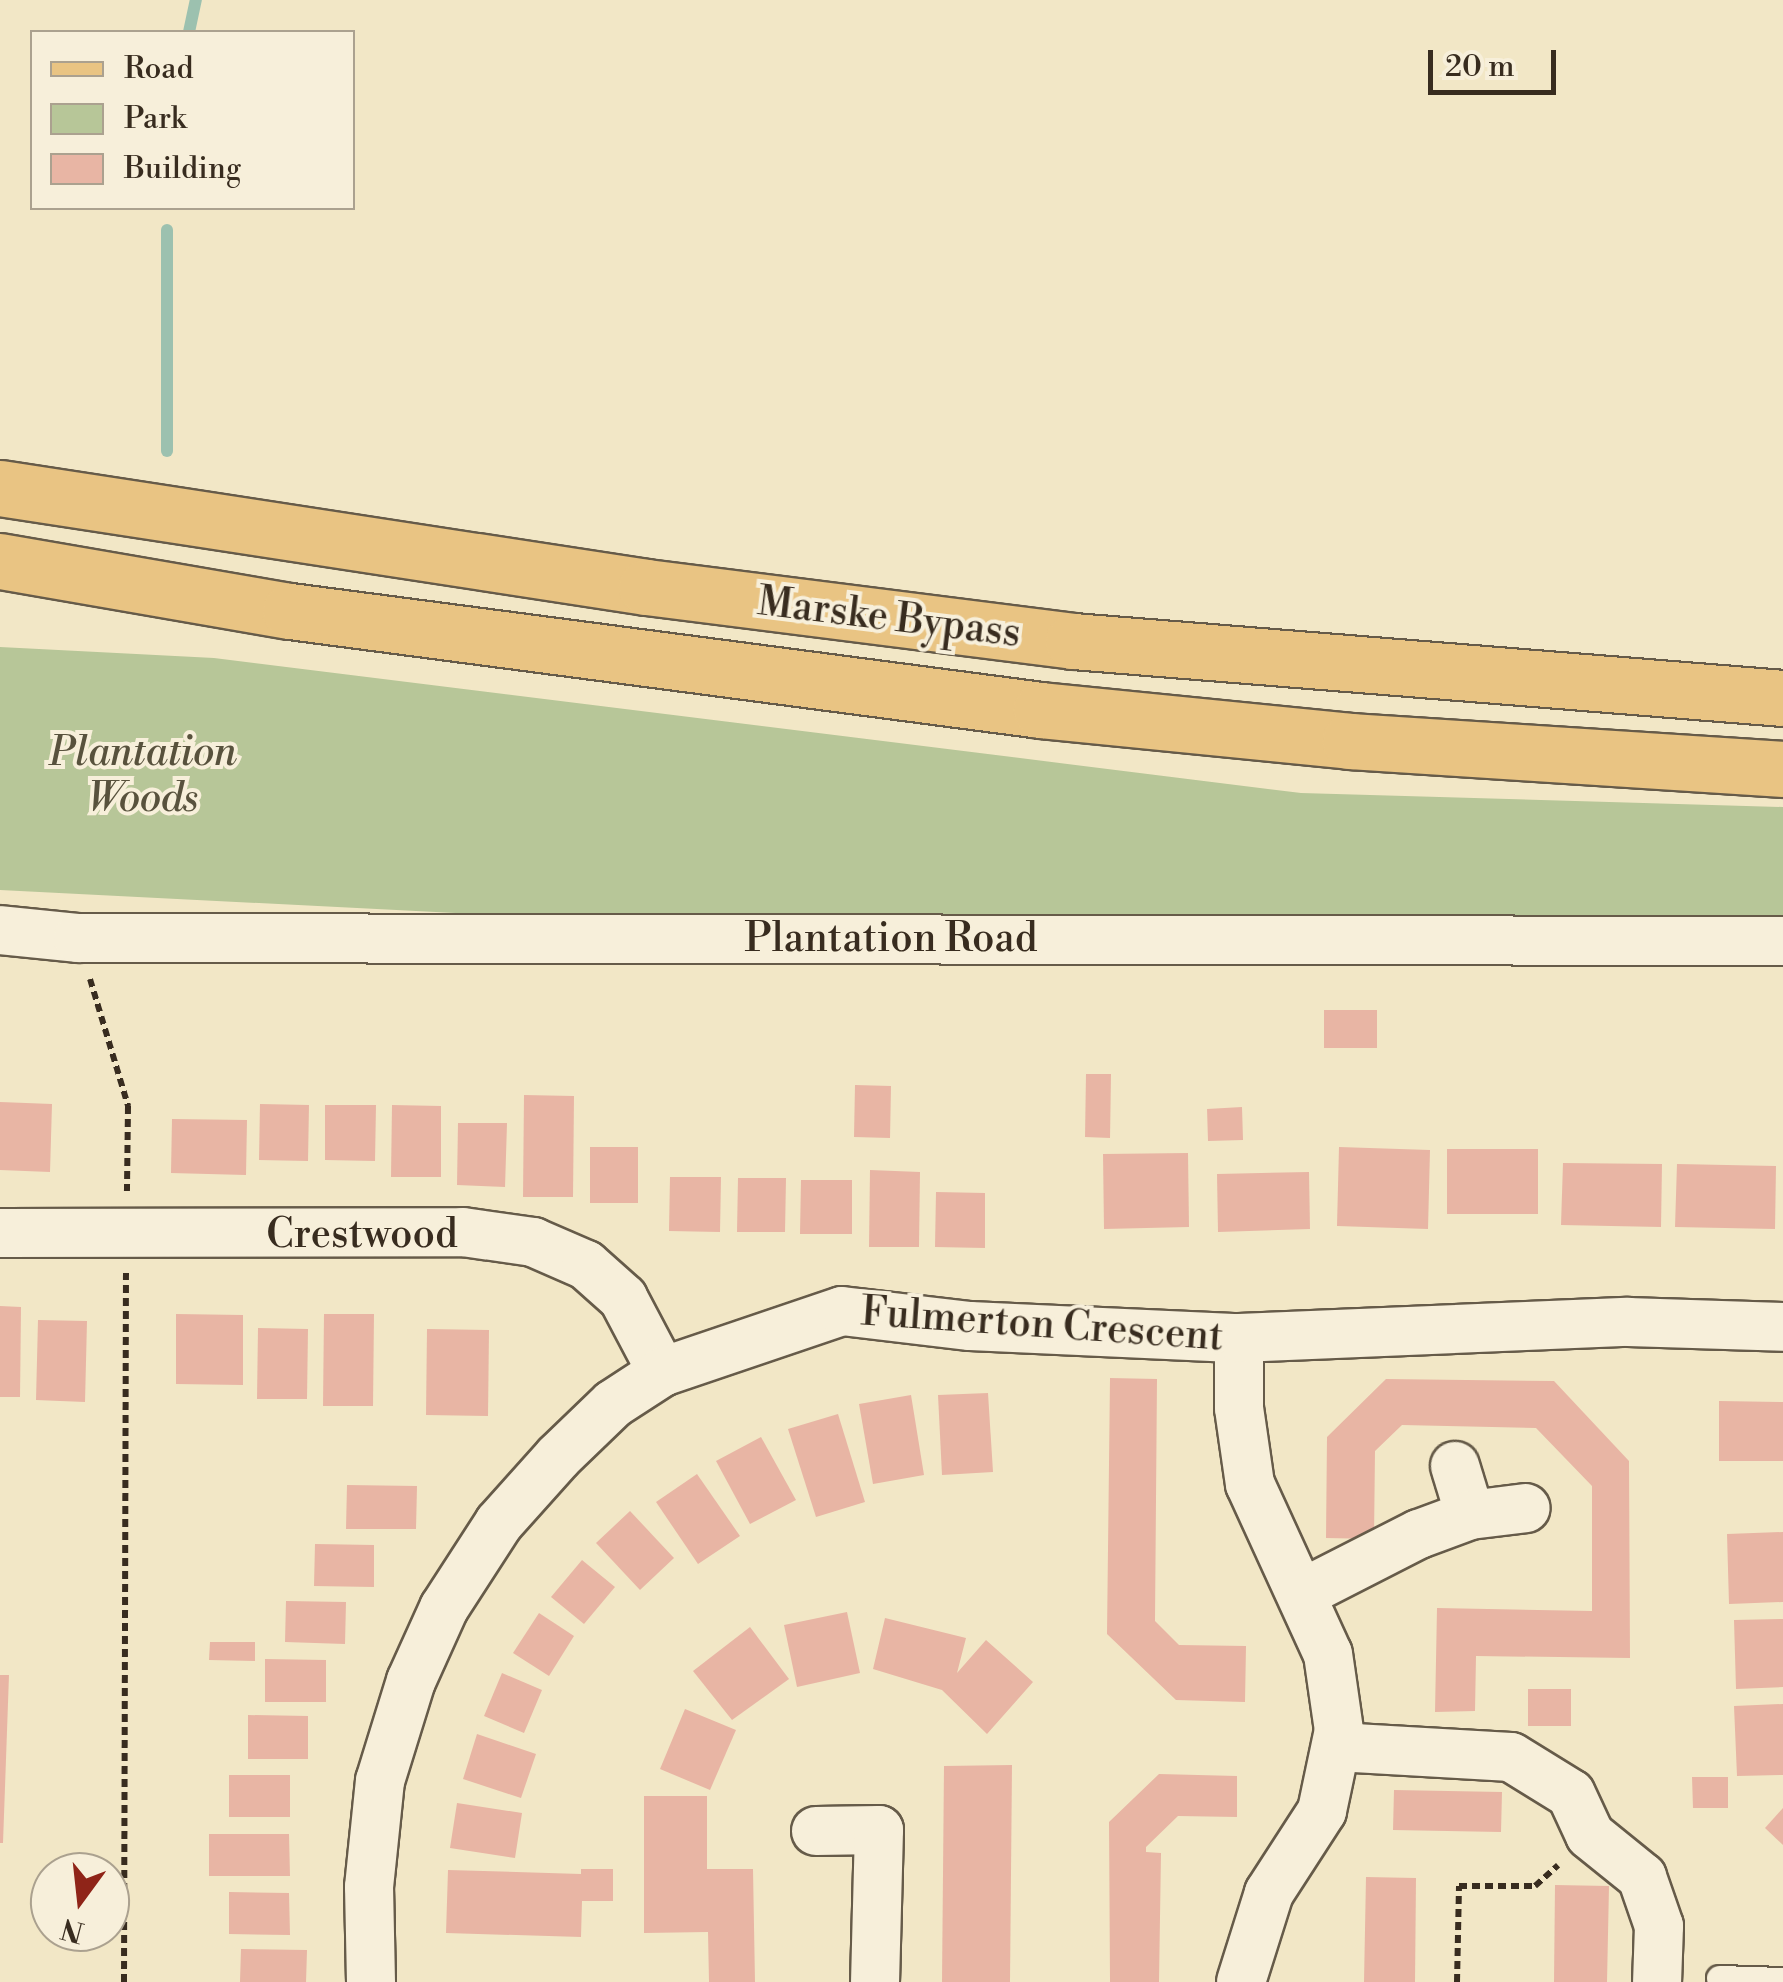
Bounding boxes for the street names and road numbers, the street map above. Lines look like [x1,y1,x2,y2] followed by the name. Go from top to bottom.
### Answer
[755,578,1023,658] street label: Marske Bypass
[745,915,1037,963] street label: Plantation Road
[266,1211,458,1259] street label: Crestwood
[859,1288,1225,1362] street label: Fulmerton Crescent

